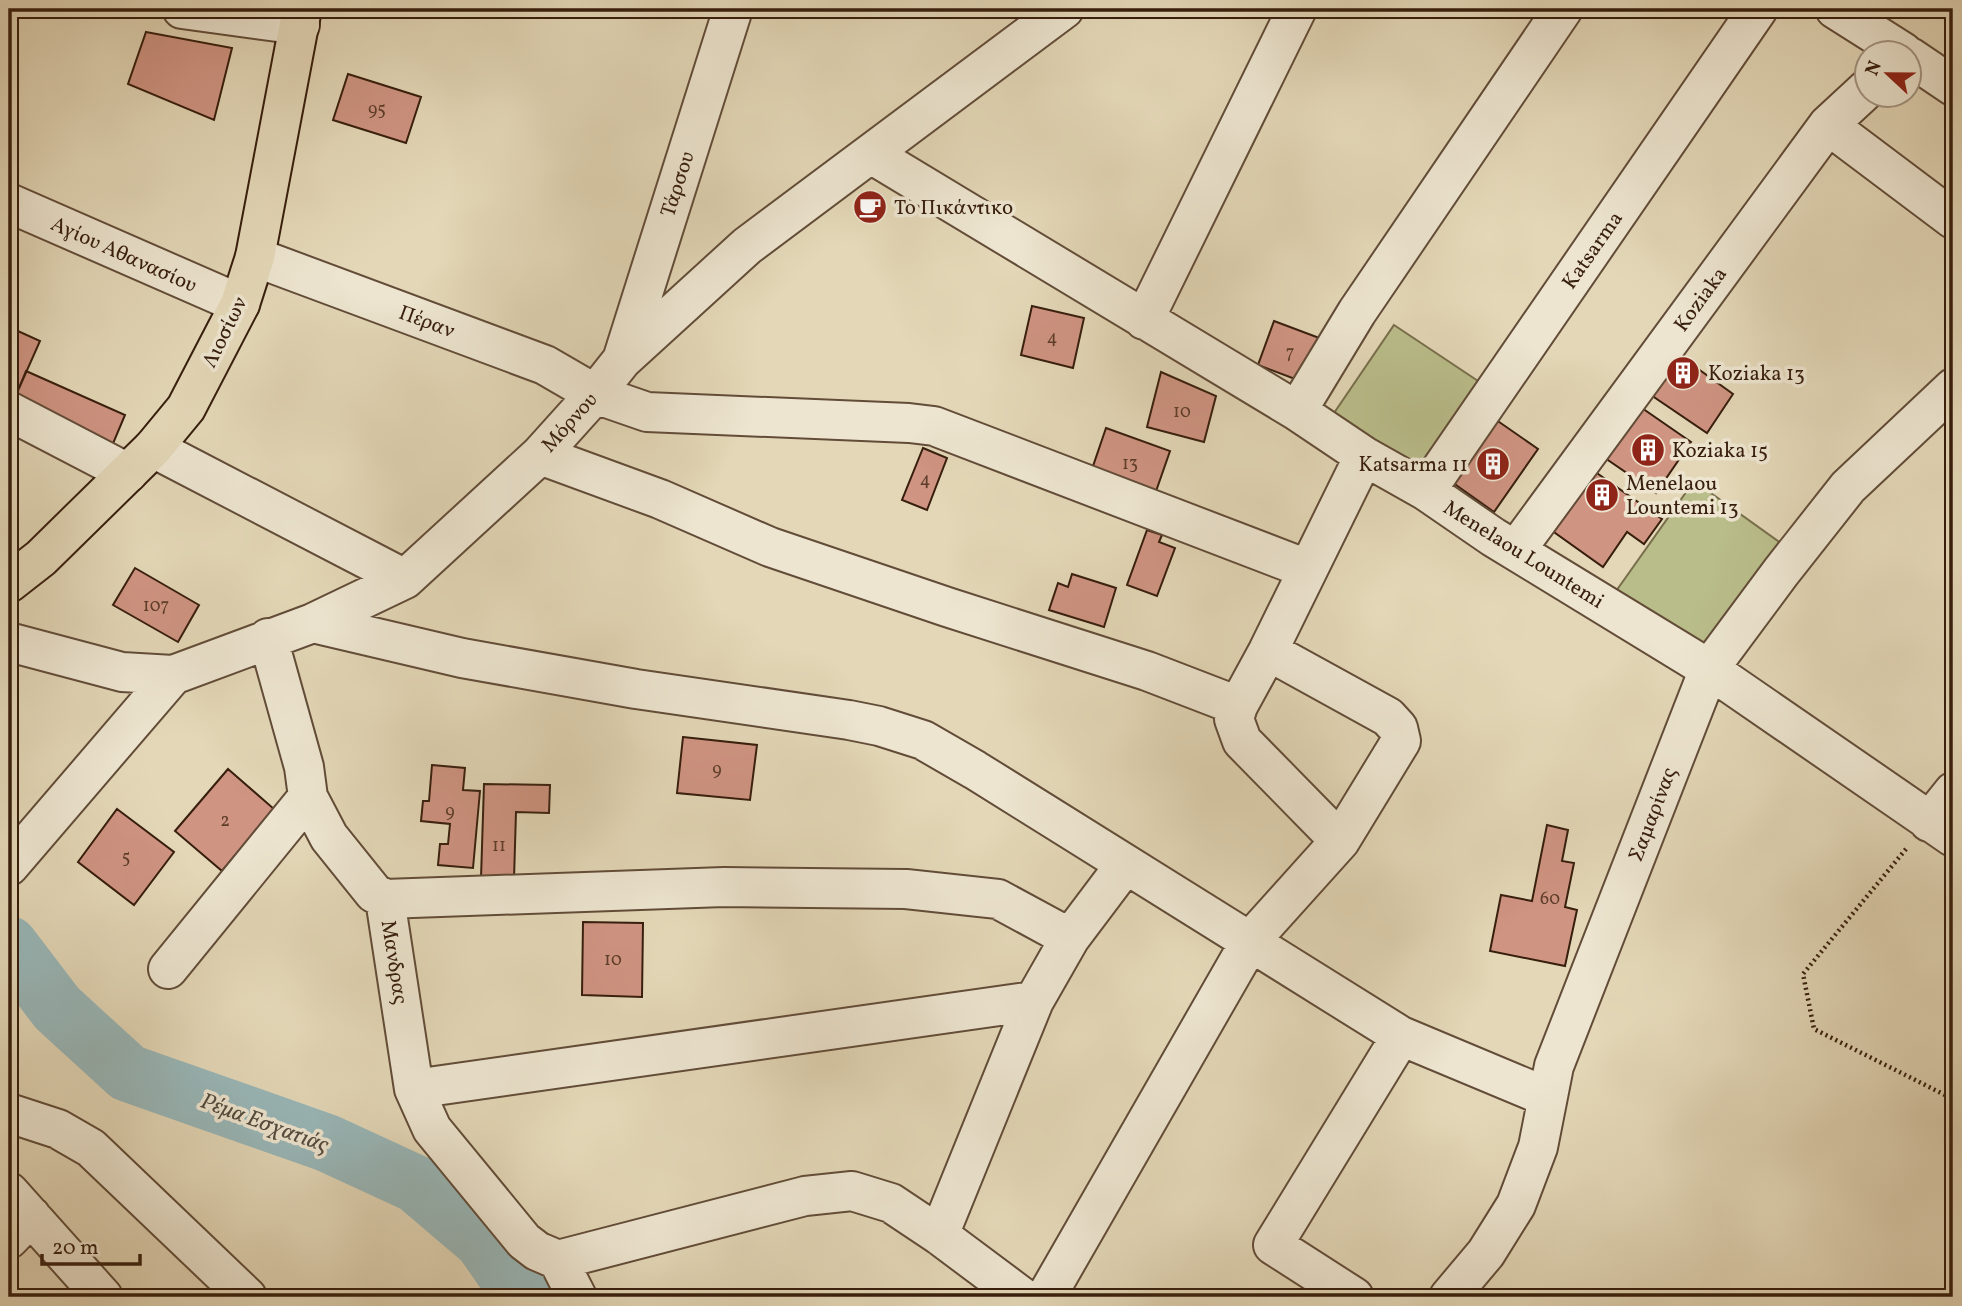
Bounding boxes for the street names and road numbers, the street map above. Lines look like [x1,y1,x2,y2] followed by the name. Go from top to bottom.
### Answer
[654,148,703,221] street label: Τάρσου
[1556,206,1631,296] street label: Katsarma
[46,210,201,301] street label: Αγίου Αθανασίου
[1668,262,1735,338] street label: Koziaka
[196,292,255,373] street label: Λιοσίων
[395,299,458,346] street label: Πέραν
[535,387,605,459] street label: Μόρνου
[1437,494,1609,617] street label: Menelaou Lountemi
[1622,763,1685,866] street label: Σαμαρίνας
[373,918,414,1006] street label: Μανδρας

